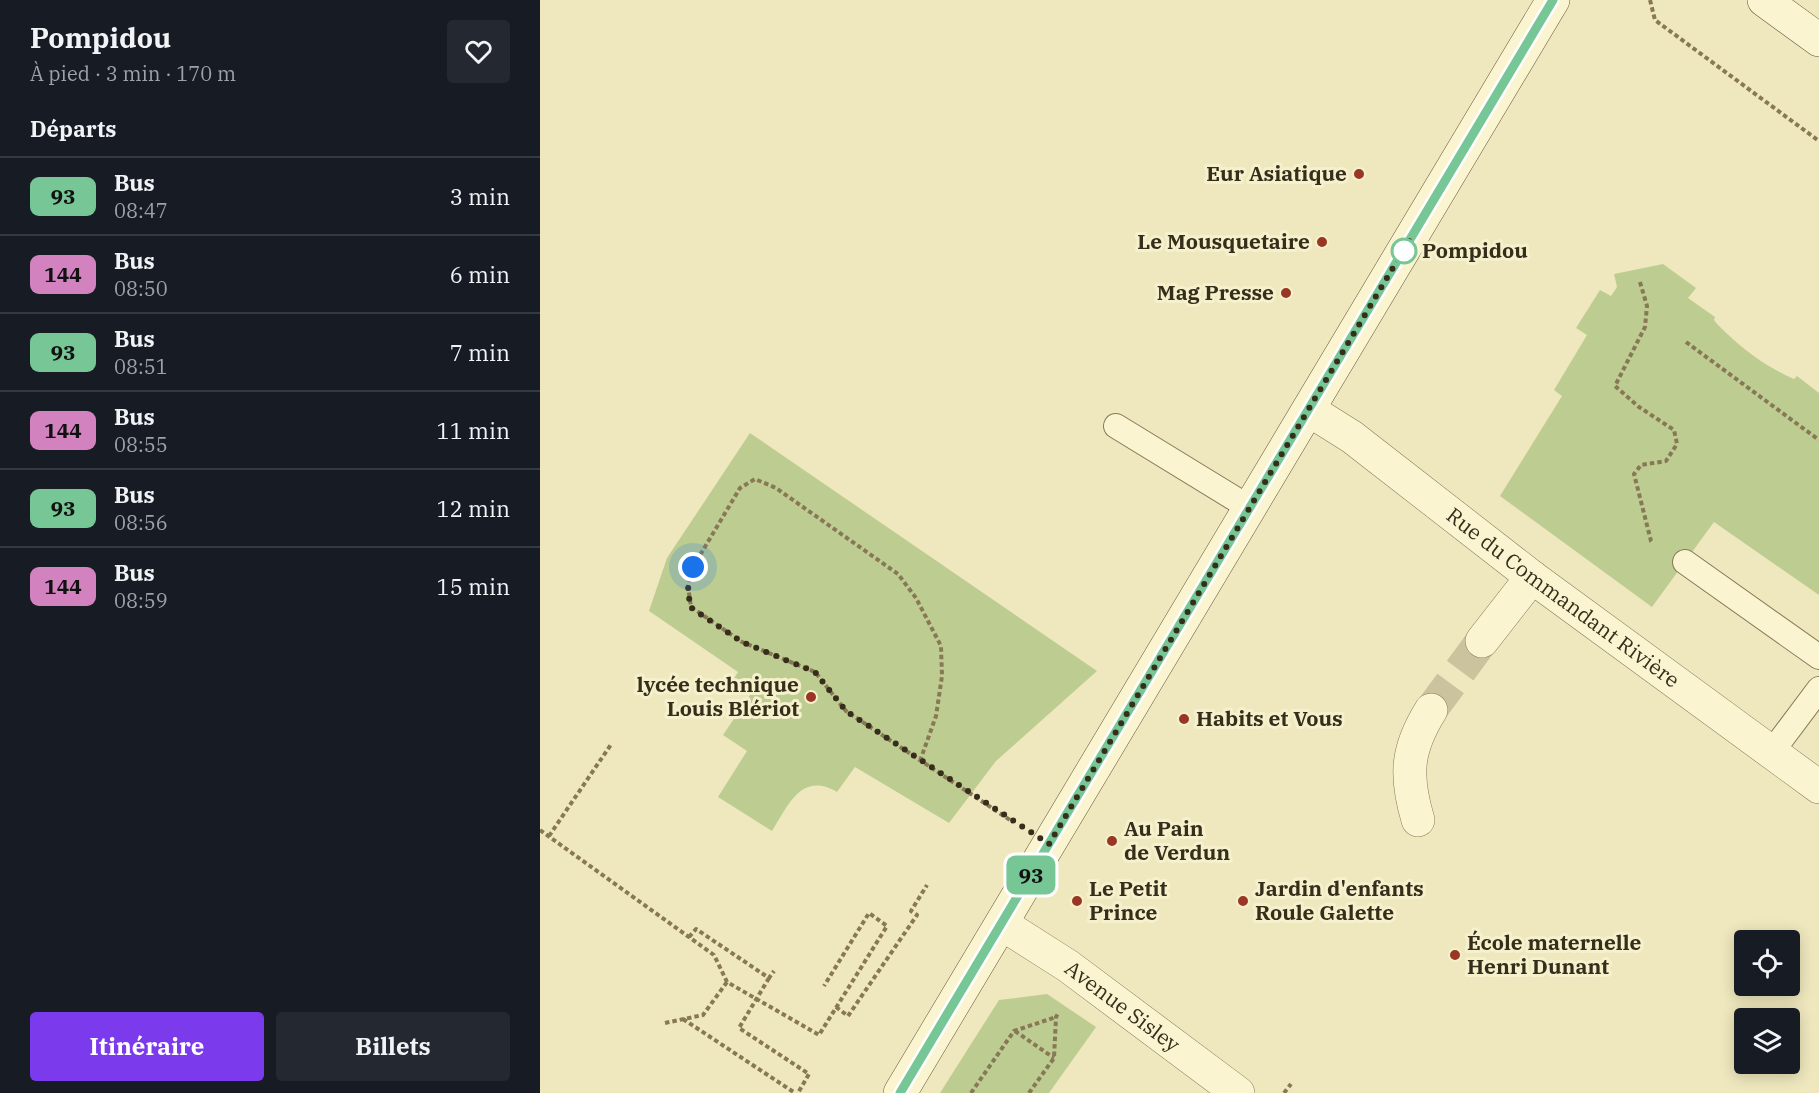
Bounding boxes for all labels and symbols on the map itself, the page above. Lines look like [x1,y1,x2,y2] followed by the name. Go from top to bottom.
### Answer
[1206,159,1347,187] place label: Eur Asiatique
[1352,167,1366,181] marker: Eur Asiatique
[1137,227,1310,255] place label: Le Mousquetaire
[1315,235,1329,249] marker: Le Mousquetaire
[1422,236,1528,264] place label: Pompidou
[1391,238,1417,264] marker: Pompidou
[1157,278,1274,306] place label: Mag Presse
[1279,286,1293,300] marker: Mag Presse
[1441,501,1686,693] street label: Rue du Commandant Rivière
[678,552,708,582] your location
[637,670,799,722] place label: lycée technique Louis Blériot
[804,690,818,704] marker: lycée technique Louis Blériot
[1196,704,1343,732] place label: Habits et Vous
[1177,712,1191,726] marker: Habits et Vous
[1124,814,1230,866] place label: Au Pain de Verdun
[1105,834,1119,848] marker: Au Pain de Verdun
[1004,856,1058,894] line badge: 93
[1089,874,1168,926] place label: Le Petit Prince
[1255,874,1424,926] place label: Jardin d'enfants Roule Galette
[1070,894,1084,908] marker: Le Petit Prince
[1236,894,1250,908] marker: Jardin d'enfants Roule Galette
[1467,928,1641,980] place label: École maternelle Henri Dunant
[1448,948,1462,962] marker: École maternelle Henri Dunant
[1060,954,1187,1058] street label: Avenue Sisley

